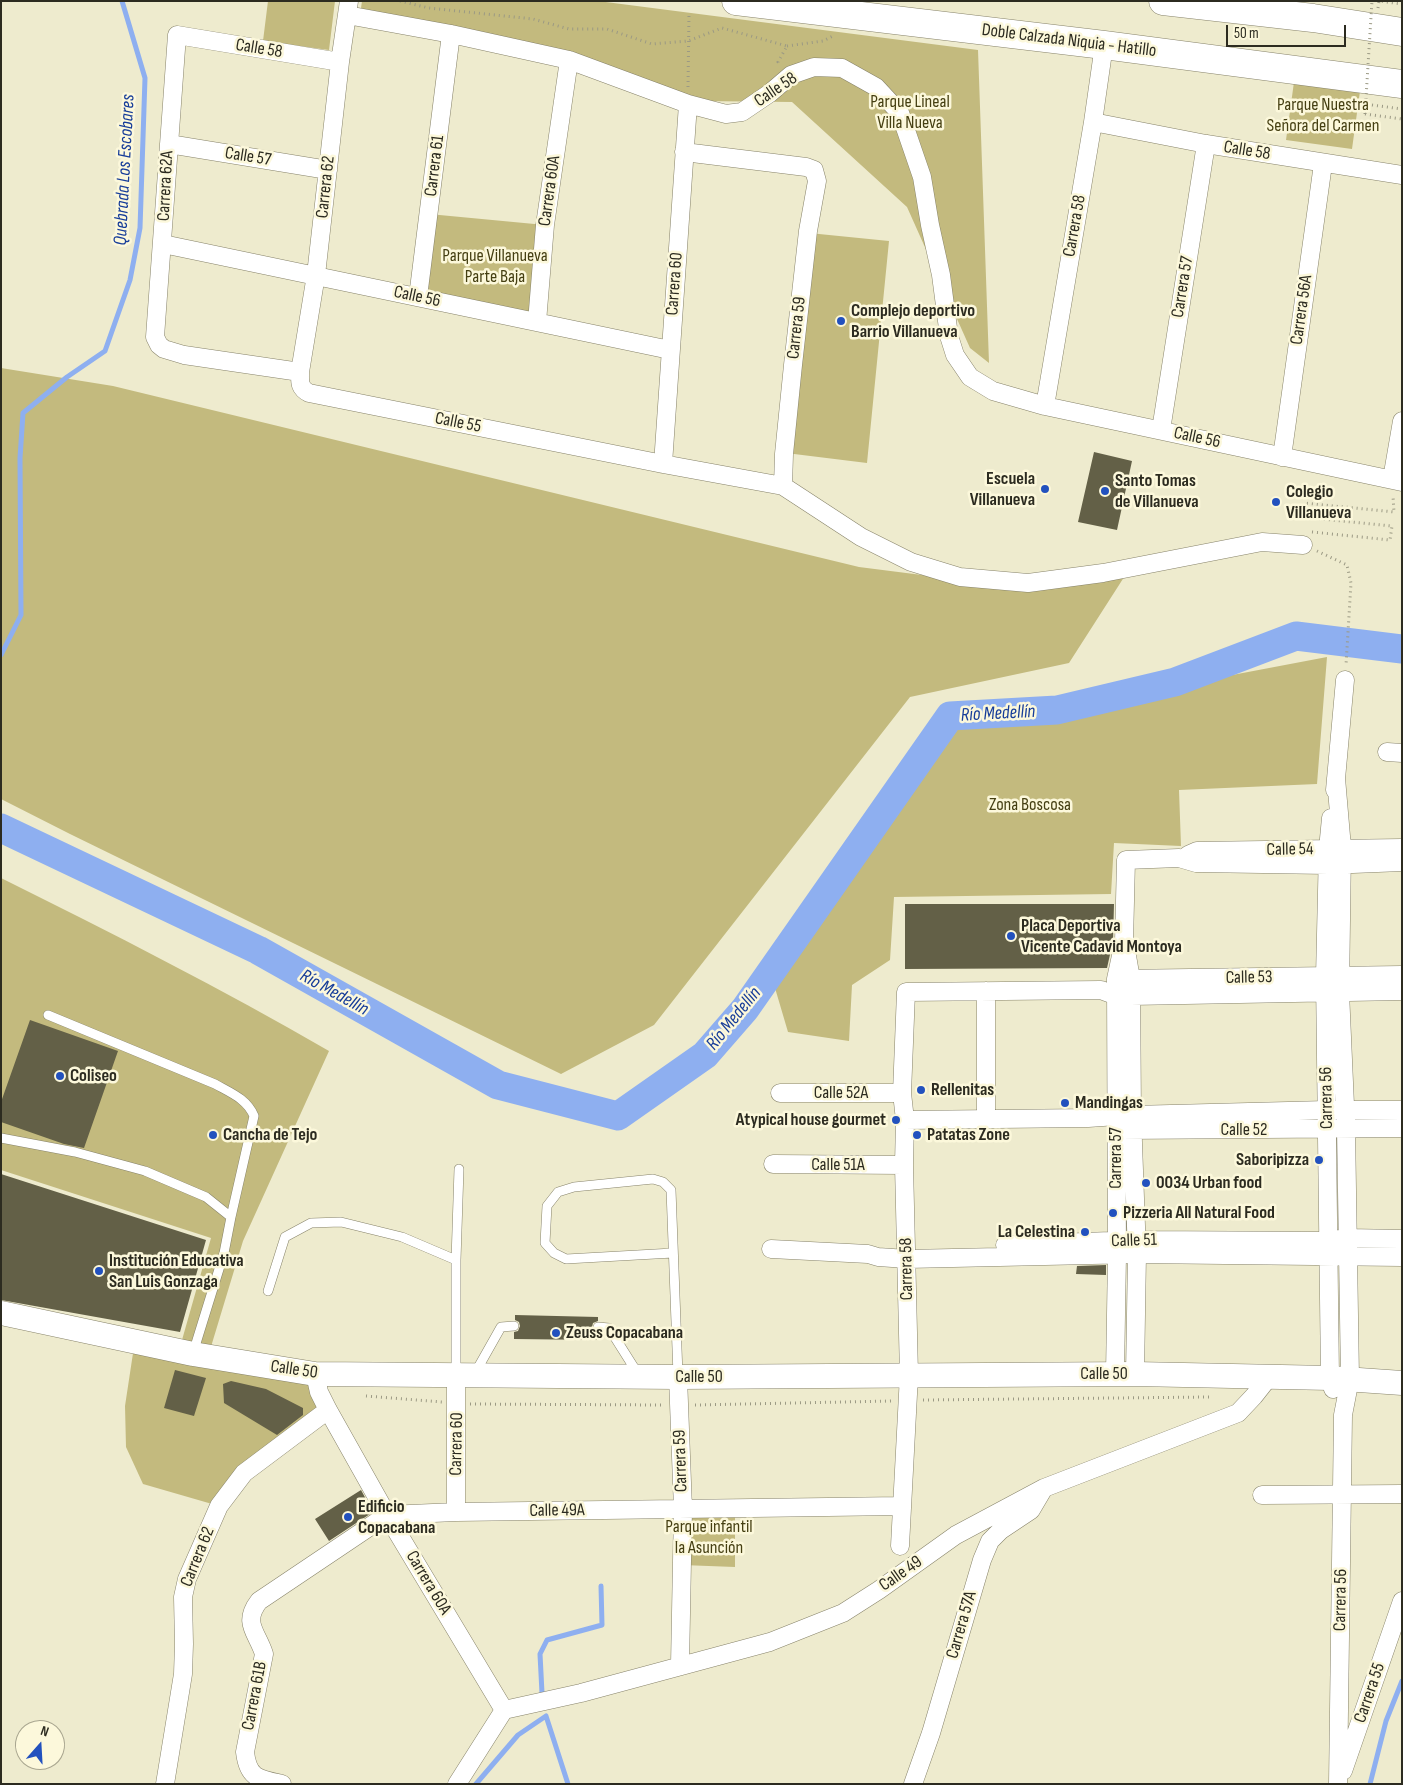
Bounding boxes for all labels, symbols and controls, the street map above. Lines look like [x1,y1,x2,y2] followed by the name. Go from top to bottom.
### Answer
[1228,15,1348,47] scale bar
[980,20,1158,62] street label: Doble Calzada Niquia - Hatillo
[1234,24,1259,43] text: 50 m
[234,35,284,63] street label: Calle 58
[750,68,802,112] street label: Calle 58
[870,91,950,134] park label: Parque Lineal Villa Nueva
[110,94,140,246] water label: Quebrada Los Escobares
[1267,94,1379,136] park label: Parque Nuestra Señora del Carmen
[421,134,449,198] street label: Carrera 61
[1222,137,1272,165] street label: Calle 58
[223,143,273,171] street label: Calle 57
[153,150,179,222] street label: Carrera 62A
[534,154,566,228] street label: Carrera 60A
[312,155,340,219] street label: Carrera 62
[1059,193,1091,259] street label: Carrera 58
[442,245,548,288] park label: Parque Villanueva Parte Baja
[662,252,688,316] street label: Carrera 60
[1168,255,1198,319] street label: Carrera 57
[1286,274,1318,346] street label: Carrera 56A
[392,282,442,312] street label: Calle 56
[783,296,811,360] street label: Carrera 59
[851,300,975,342] place label: Complejo deportivo Barrio Villanueva
[835,315,847,327] marker: Complejo deportivo Barrio Villanueva
[433,408,483,438] street label: Calle 55
[1172,423,1222,453] street label: Calle 56
[970,468,1035,510] place label: Escuela Villanueva
[1115,470,1199,512] place label: Santo Tomas de Villanueva
[1286,481,1351,524] place label: Colegio Villanueva
[1039,483,1051,495] marker: Escuela Villanueva
[1099,485,1111,497] marker: Santo Tomas de Villanueva
[1270,496,1282,508] marker: Colegio Villanueva
[960,701,1036,727] water label: Río Medellín
[989,794,1071,816] park label: Zona Boscosa
[1266,839,1314,861] street label: Calle 54
[1021,915,1182,958] place label: Placa Deportiva Vicente Cadavid Montoya
[1005,930,1017,942] marker: Placa Deportiva Vicente Cadavid Montoya
[296,965,372,1021] water label: Río Medellín
[1225,967,1273,989] street label: Calle 53
[702,983,766,1055] water label: Río Medellín
[70,1065,117,1087] place label: Coliseo
[1316,1067,1338,1129] street label: Carrera 56
[54,1070,66,1082] marker: Coliseo
[931,1079,994,1101] place label: Rellenitas
[814,1082,868,1104] street label: Calle 52A
[915,1084,927,1096] marker: Rellenitas
[1075,1092,1143,1114] place label: Mandingas
[1059,1097,1071,1109] marker: Mandingas
[736,1109,886,1131] place label: Atypical house gourmet
[890,1114,902,1126] marker: Atypical house gourmet
[1221,1119,1267,1141] street label: Calle 52
[223,1124,317,1146] place label: Cancha de Tejo
[927,1124,1010,1146] place label: Patatas Zone
[1105,1127,1127,1189] street label: Carrera 57
[207,1129,219,1141] marker: Cancha de Tejo
[911,1129,923,1141] marker: Patatas Zone
[1236,1149,1309,1171] place label: Saboripizza
[811,1154,865,1176] street label: Calle 51A
[1313,1154,1325,1166] marker: Saboripizza
[1156,1172,1262,1194] place label: 0034 Urban food
[1140,1177,1152,1189] marker: 0034 Urban food
[1123,1202,1275,1224] place label: Pizzeria All Natural Food
[1107,1207,1119,1219] marker: Pizzeria All Natural Food
[998,1221,1075,1243] place label: La Celestina
[1079,1226,1091,1238] marker: La Celestina
[1111,1229,1157,1253] street label: Calle 51
[896,1238,918,1300] street label: Carrera 58
[109,1250,244,1292] place label: Institución Educativa San Luis Gonzaga
[93,1265,105,1277] marker: Institución Educativa San Luis Gonzaga
[566,1322,683,1344] place label: Zeuss Copacabana
[550,1327,562,1339] marker: Zeuss Copacabana
[269,1356,319,1384] street label: Calle 50
[1080,1363,1128,1385] street label: Calle 50
[675,1366,723,1388] street label: Calle 50
[446,1412,468,1476] street label: Carrera 60
[669,1429,693,1493] street label: Carrera 59
[358,1496,435,1538] place label: Edificio Copacabana
[529,1500,585,1522] street label: Calle 49A
[342,1511,354,1523] marker: Edificio Copacabana
[665,1516,753,1558] park label: Parque infantil la Asunción
[176,1524,220,1590] street label: Carrera 62
[401,1547,455,1619] street label: Carrera 60A
[875,1551,927,1597] street label: Calle 49
[1330,1569,1352,1631] street label: Carrera 56
[942,1589,982,1661] street label: Carrera 57A
[238,1660,272,1732] street label: Carrera 61B
[1350,1660,1390,1726] street label: Carrera 55
[15,1720,65,1770] north arrow
[38,1722,51,1741] text: N

